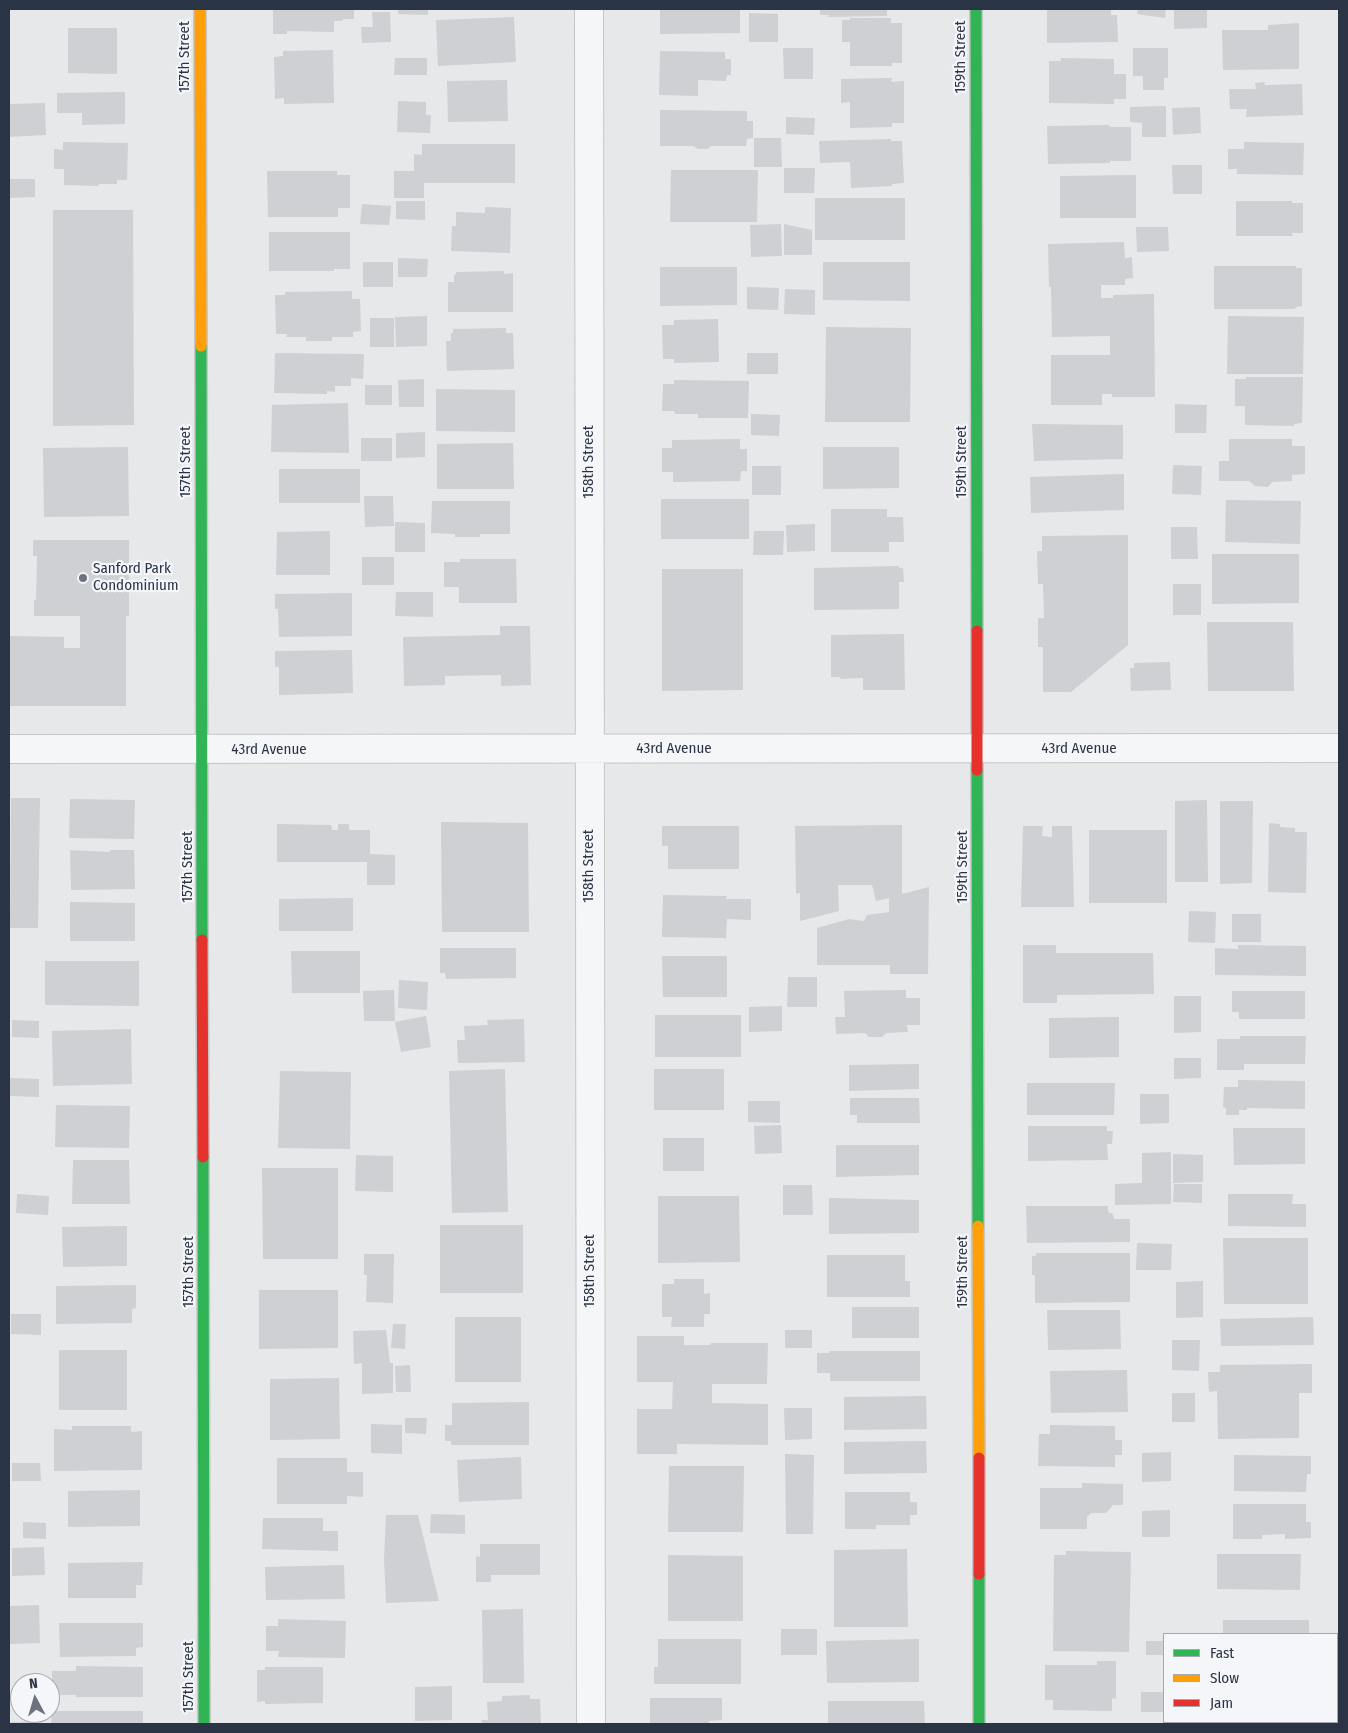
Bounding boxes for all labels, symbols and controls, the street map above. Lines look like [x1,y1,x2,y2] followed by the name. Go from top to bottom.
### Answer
[952,20,970,94] street label: 159th Street
[176,21,194,93] street label: 157th Street
[580,425,598,499] street label: 158th Street
[953,425,971,499] street label: 159th Street
[177,426,195,498] street label: 157th Street
[93,560,178,595] place label: Sanford Park Condominium
[77,572,89,584] marker: Sanford Park Condominium
[636,740,712,758] street label: 43rd Avenue
[1041,740,1117,758] street label: 43rd Avenue
[231,741,307,759] street label: 43rd Avenue
[580,829,598,903] street label: 158th Street
[954,830,972,904] street label: 159th Street
[179,831,197,903] street label: 157th Street
[581,1234,599,1308] street label: 158th Street
[954,1235,972,1309] street label: 159th Street
[180,1236,198,1308] street label: 157th Street
[1163,1633,1338,1723] legend
[180,1641,198,1713] street label: 157th Street
[1210,1644,1234,1662] text: Fast
[1210,1669,1239,1687] text: Slow
[10,1673,60,1723] north arrow
[28,1675,39,1692] text: N
[1210,1694,1233,1712] text: Jam

